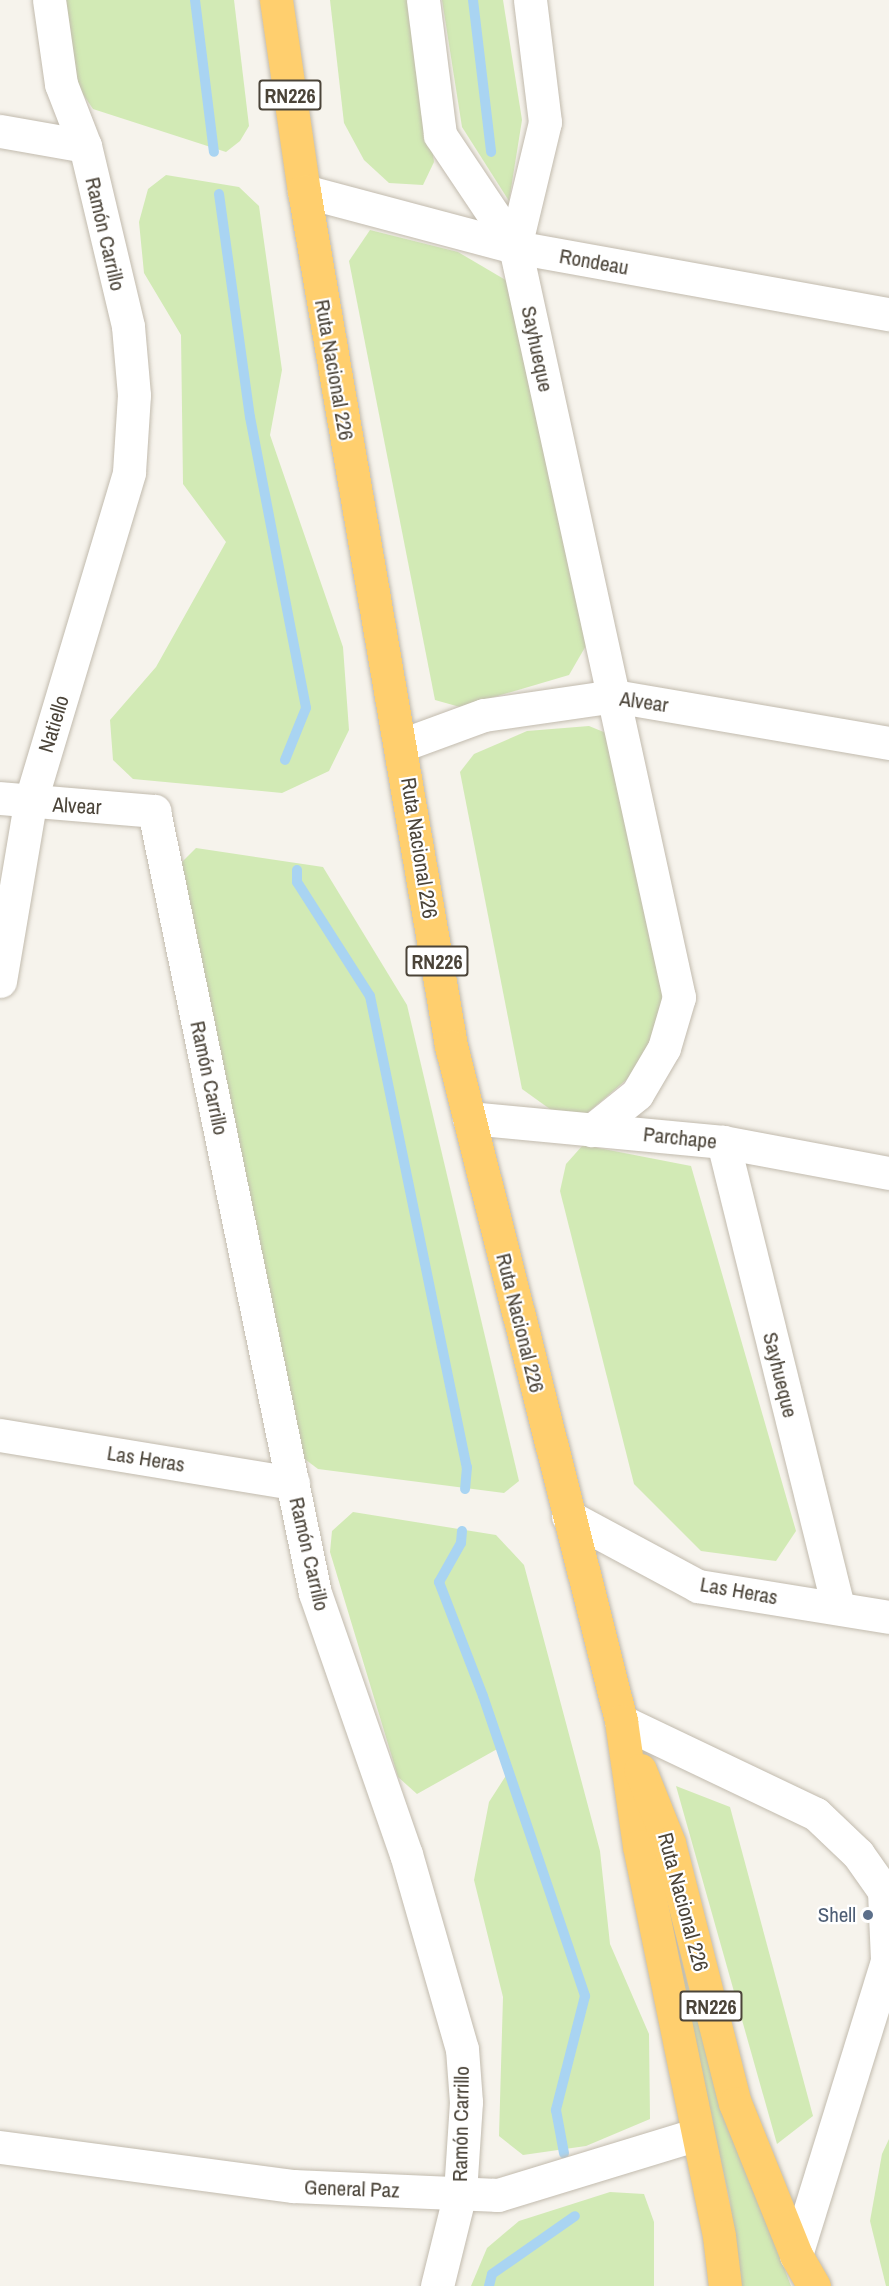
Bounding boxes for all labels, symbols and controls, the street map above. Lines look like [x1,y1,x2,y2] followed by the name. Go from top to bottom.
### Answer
[257,78,323,112] road number: RN226
[80,175,130,293] street label: Ramón Carrillo
[557,244,631,280] street label: Rondeau
[309,298,359,442] street label: Ruta Nacional 226
[516,304,558,394] street label: Sayhueque
[618,686,670,718] street label: Alvear
[33,692,75,756] street label: Natiello
[395,776,443,920] street label: Ruta Nacional 226
[52,792,102,820] street label: Alvear
[404,944,470,978] road number: RN226
[185,1019,233,1137] street label: Ramón Carrillo
[642,1122,718,1154] street label: Parchape
[491,1251,549,1395] street label: Ruta Nacional 226
[757,1330,803,1420] street label: Sayhueque
[105,1440,187,1478] street label: Las Heras
[284,1495,334,1613] street label: Ramón Carrillo
[698,1572,780,1610] street label: Las Heras
[652,1830,714,1974] street label: Ruta Nacional 226
[818,1902,856,1928] place label: Shell
[861,1908,875,1922] marker: Shell
[678,1989,744,2023] road number: RN226
[447,2066,475,2182] street label: Ramón Carrillo
[304,2175,400,2203] street label: General Paz

